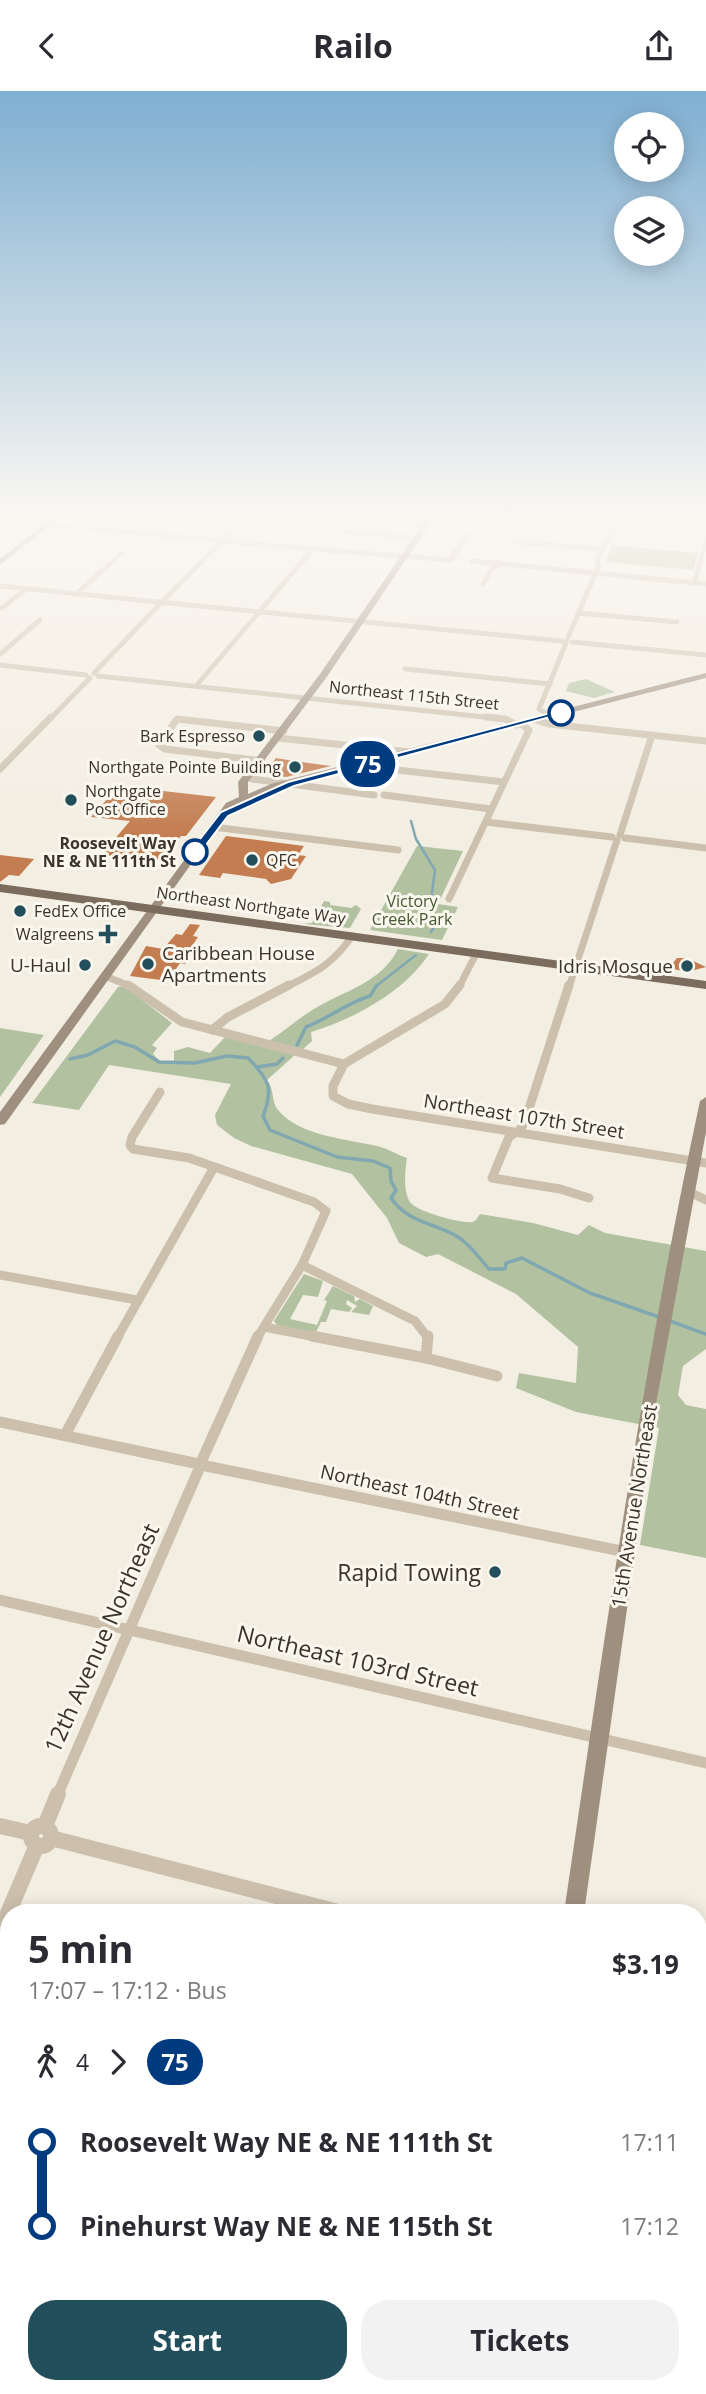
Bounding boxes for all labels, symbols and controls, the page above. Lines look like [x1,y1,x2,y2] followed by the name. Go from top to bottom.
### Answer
[313,24,393,67] text: Railo
[28,27,66,65] icon: back
[640,27,678,65] icon: share
[614,112,684,266] map controls
[614,112,684,182] button: locate
[614,196,684,266] button: layers
[328,675,500,715] street label: Northeast 115th Street
[548,700,574,726] unlabelled marker
[140,725,245,747] place label: Bark Espresso
[251,728,267,744] marker: Bark Espresso
[336,741,400,787] line badge: 75
[354,747,382,780] text: 75
[88,756,281,778] place label: Northgate Pointe Building
[287,759,303,775] marker: Northgate Pointe Building
[85,780,166,820] place label: Northgate Post Office
[63,792,79,808] marker: Northgate Post Office
[43,832,177,872] place label: Roosevelt Way NE & NE 111th St
[182,839,208,865] marker: Roosevelt Way NE & NE 111th St
[266,849,297,871] place label: QFC
[244,852,260,868] marker: QFC
[155,881,348,929] street label: Northeast Northgate Way
[372,890,453,930] park label: Victory Creek Park
[34,900,126,922] place label: FedEx Office
[12,903,28,919] marker: FedEx Office
[16,923,94,945] place label: Walgreens
[100,926,116,942] marker: Walgreens
[162,940,315,988] place label: Caribbean House Apartments
[10,952,71,978] place label: U-Haul
[558,953,673,979] place label: Idris Mosque
[140,956,156,972] marker: Caribbean House Apartments
[77,957,93,973] marker: U-Haul
[679,958,695,974] marker: Idris Mosque
[422,1087,626,1145] street label: Northeast 107th Street
[605,1402,663,1609] street label: 15th Avenue Northeast
[318,1458,522,1526] street label: Northeast 104th Street
[36,1518,166,1758] street label: 12th Avenue Northeast
[337,1556,481,1588] place label: Rapid Towing
[487,1564,503,1580] marker: Rapid Towing
[234,1617,482,1703] street label: Northeast 103rd Street
[28,1922,133,1974] text: 5 min
[612,1946,679,1982] text: $3.19
[28,1974,227,2006] text: 17:07 – 17:12 · Bus
[28,2043,66,2081] icon: walk
[99,2043,137,2081] icon: forward
[161,2045,189,2078] text: 75
[76,2046,89,2078] text: 4
[80,2124,493,2160] text: Roosevelt Way NE & NE 111th St
[620,2126,679,2158] text: 17:11
[80,2208,493,2244] text: Pinehurst Way NE & NE 115th St
[620,2210,679,2242] text: 17:12
[28,2300,347,2380] button: Start
[361,2300,679,2380] button: Tickets

